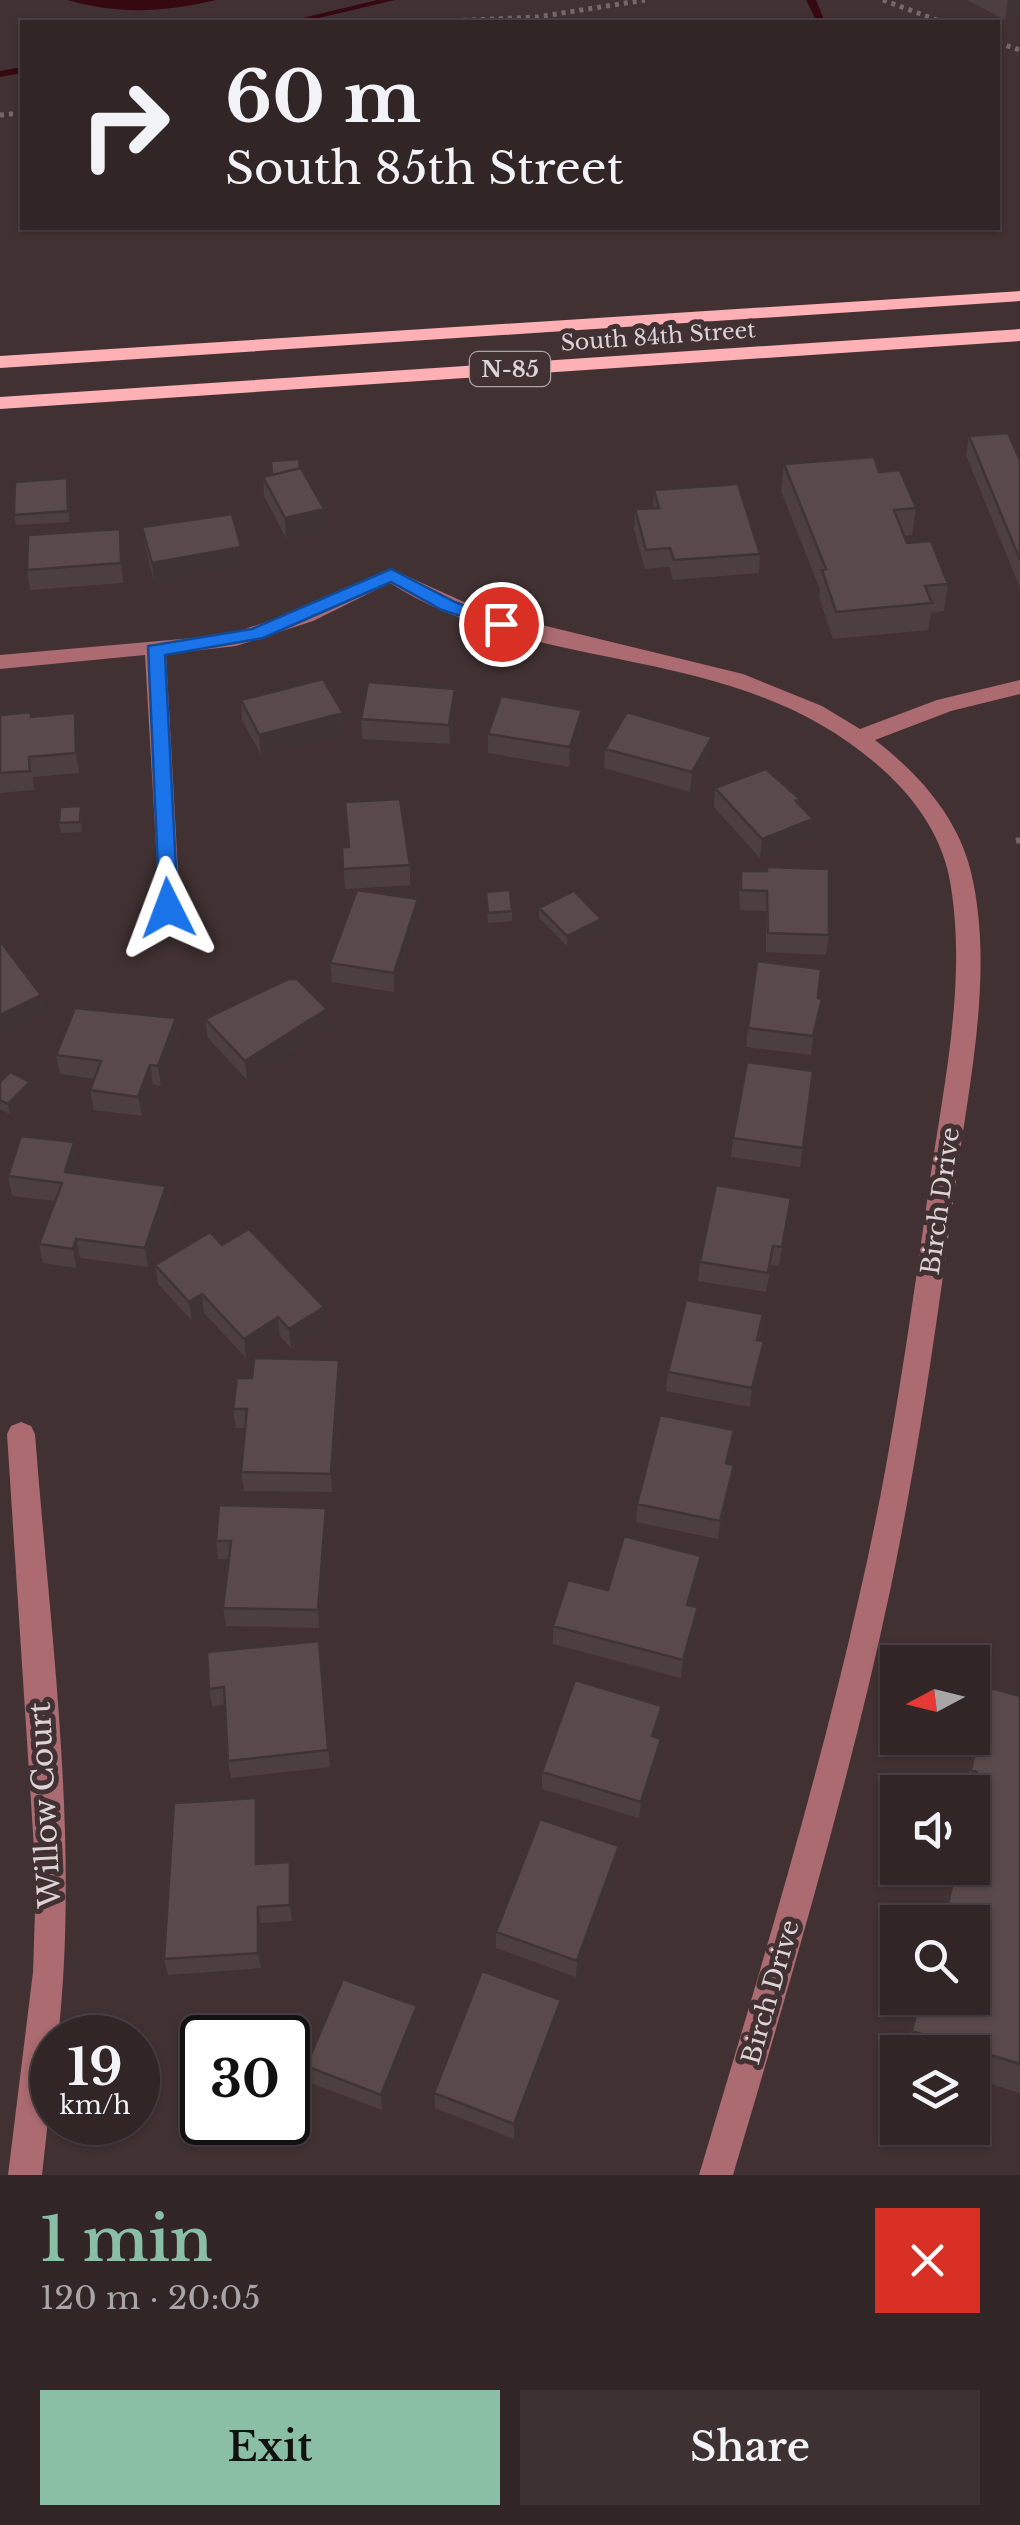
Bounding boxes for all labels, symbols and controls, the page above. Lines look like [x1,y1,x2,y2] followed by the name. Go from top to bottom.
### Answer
[225,54,421,141] text: 60 m
[60,60,190,190] icon: right
[225,140,624,196] text: South 85th Street
[560,316,757,357] street label: South 84th Street
[470,352,550,386] road number: N-85
[459,582,544,667] pin
[474,597,529,652] icon: arrive
[116,856,220,960] position arrow
[915,1125,966,1277] street label: Birch Drive
[880,1645,990,1755] north arrow
[880,1645,990,2145] map controls
[21,1700,68,1910] street label: Willow Court
[880,1775,990,1885] button: sound
[880,1905,990,2015] button: search
[735,1916,806,2068] street label: Birch Drive
[180,2015,310,2145] speed limit sign: 30
[880,2035,990,2145] button: layers
[67,2036,123,2099] text: 19
[60,2090,130,2121] text: km/h
[40,2203,213,2277] text: 1 min
[875,2208,980,2313] button: close
[40,2278,261,2318] text: 120 m · 20:05
[40,2390,500,2505] button: Exit
[520,2390,980,2505] button: Share

